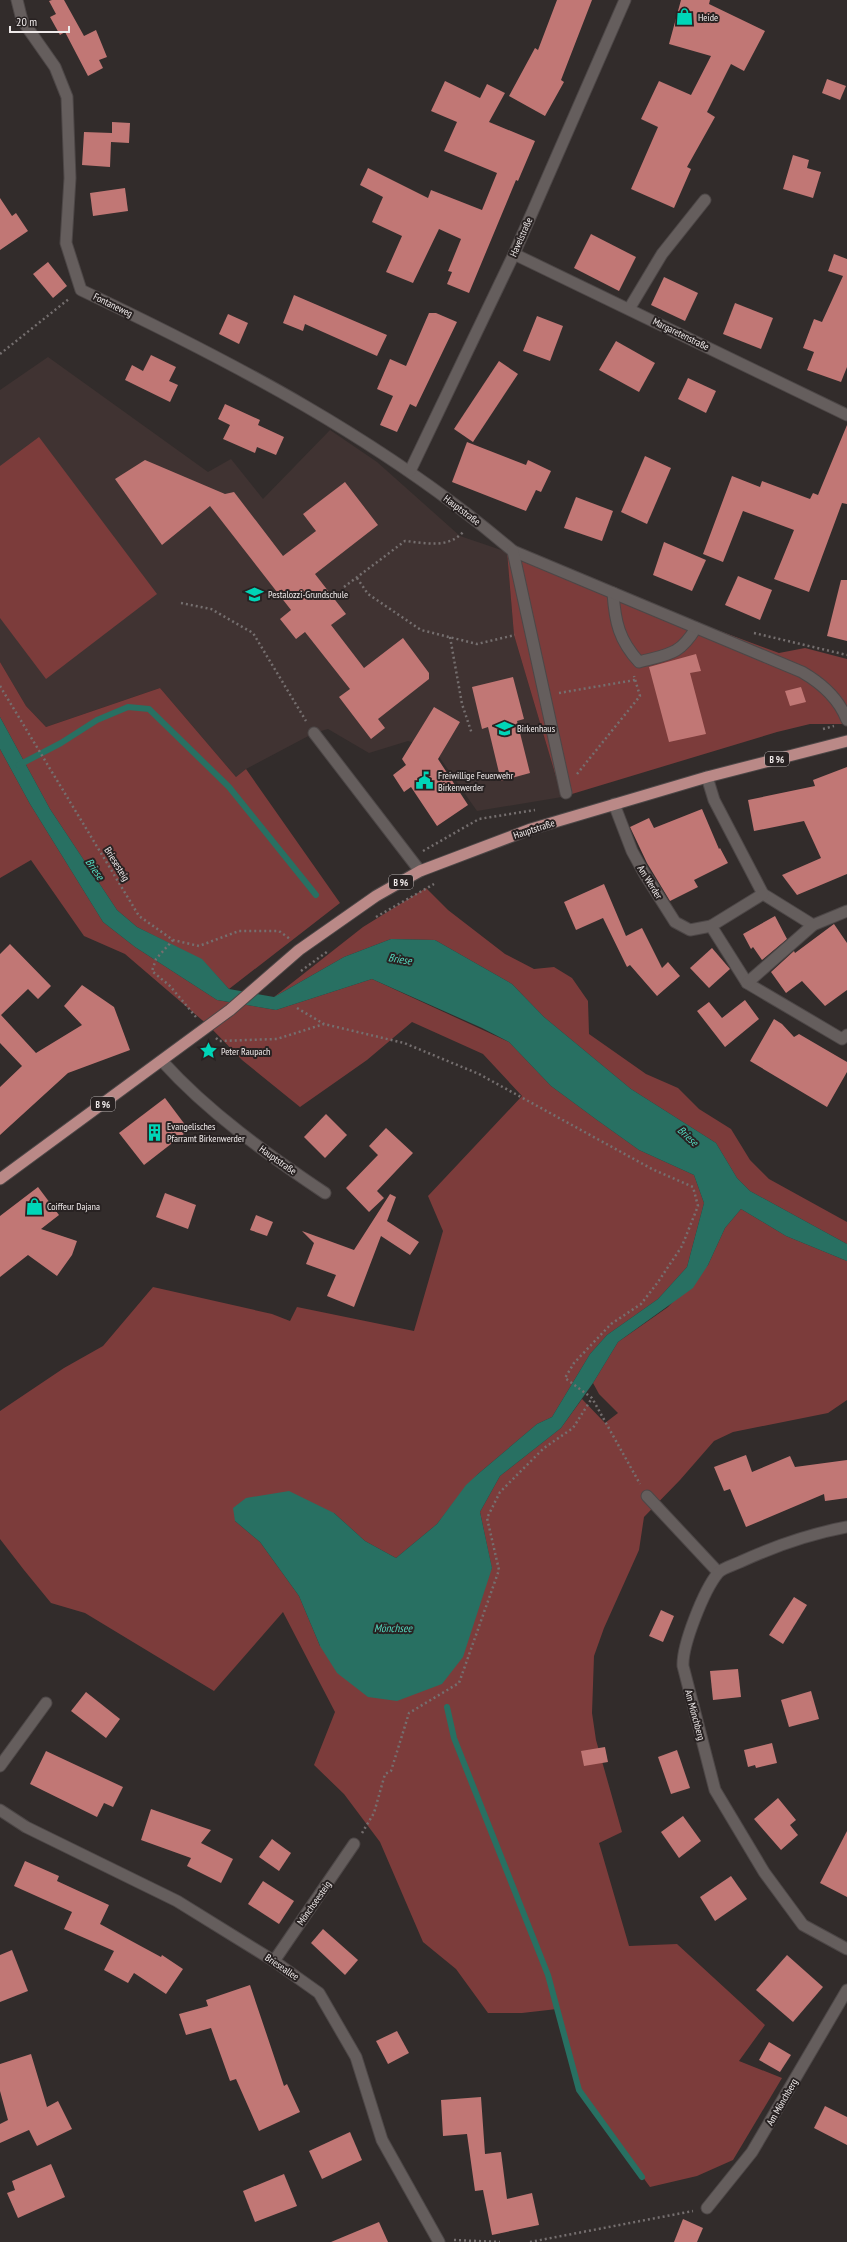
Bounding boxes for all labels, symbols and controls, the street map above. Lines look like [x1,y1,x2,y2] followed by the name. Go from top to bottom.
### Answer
[675,7,695,27] shop icon: Heide
[10,8,69,34] scale bar
[698,11,718,24] place label: Heide
[16,14,37,29] text: 20 m
[507,215,535,259] street label: Havelstraße
[91,290,135,320] street label: Fontaneweg
[651,315,711,353] street label: Margaretenstraße
[441,492,483,528] street label: Hauptstraße
[245,584,265,604] school or university icon: Pestalozzi-Grundschule
[268,588,348,601] place label: Pestalozzi-Grundschule
[494,718,514,738] school or university icon: Birkenhaus
[517,722,556,735] place label: Birkenhaus
[765,752,789,766] road number: B 96
[438,769,513,794] place label: Freiwillige Feuerwehr Birkenwerder
[415,771,435,791] public building icon: Freiwillige Feuerwehr Birkenwerder
[512,816,556,842] street label: Hauptstraße
[101,844,133,884] street label: Briesesteig
[83,855,108,884] water label: Briese
[635,863,666,902] street label: Am Werder
[389,875,413,889] road number: B 96
[387,950,414,968] water label: Briese
[198,1041,218,1061] place icon: Peter Raupach
[221,1045,270,1058] place label: Peter Raupach
[91,1097,115,1111] road number: B 96
[167,1120,245,1145] place label: Evangelisches Pfarramt Birkenwerder
[144,1122,164,1142] building icon: Evangelisches Pfarramt Birkenwerder
[675,1123,702,1150] water label: Briese
[257,1142,299,1178] street label: Hauptstraße
[24,1196,44,1216] shop icon: Coiffeur Dajana
[47,1200,100,1213] place label: Coiffeur Dajana
[374,1621,413,1635] water label: Mönchsee
[682,1688,708,1742] street label: Am Mönchberg
[294,1878,334,1928] street label: Mönchseesteig
[263,1951,301,1983] street label: Brieseallee
[763,2076,801,2128] street label: Am Mönchberg

